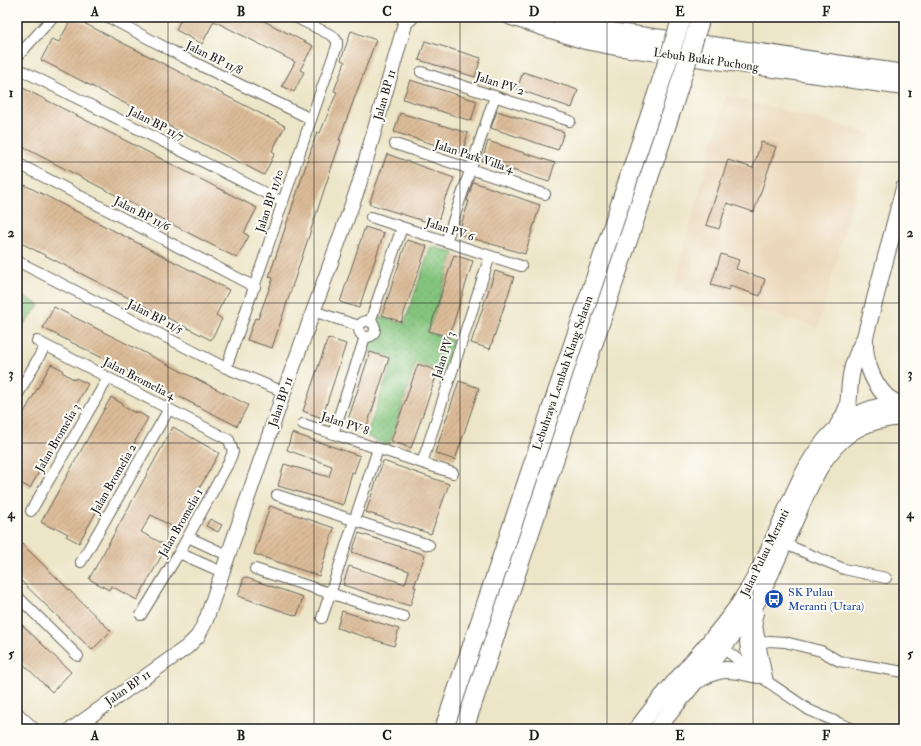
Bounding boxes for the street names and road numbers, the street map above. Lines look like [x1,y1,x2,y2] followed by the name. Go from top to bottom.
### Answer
[182,37,245,78] street label: Jalan BP 11/8
[652,45,761,75] street label: Lebuh Bukit Puchong
[370,68,399,123] street label: Jalan BP 11
[473,69,526,99] street label: Jalan PV 2
[125,103,187,145] street label: Jalan BP 11/7
[432,137,516,177] street label: Jalan Park Villa 4
[252,167,287,236] street label: Jalan BP 11/10
[110,193,174,235] street label: Jalan BP 11/6
[423,215,477,245] street label: Jalan PV 6
[529,294,597,452] street label: Lebuhraya Lembah Klang Selatan
[124,296,186,338] street label: Jalan BP 11/5
[429,329,459,382] street label: Jalan PV 3
[100,354,178,404] street label: Jalan Bromelia 4
[265,375,297,430] street label: Jalan BP 11
[32,401,84,476] street label: Jalan Bromelia 3
[318,409,371,439] street label: Jalan PV 8
[87,441,140,518] street label: Jalan Bromelia 2
[155,486,207,561] street label: Jalan Bromelia 1
[737,507,793,600] street label: Jalan Pulau Meranti
[101,667,154,710] street label: Jalan BP 11

